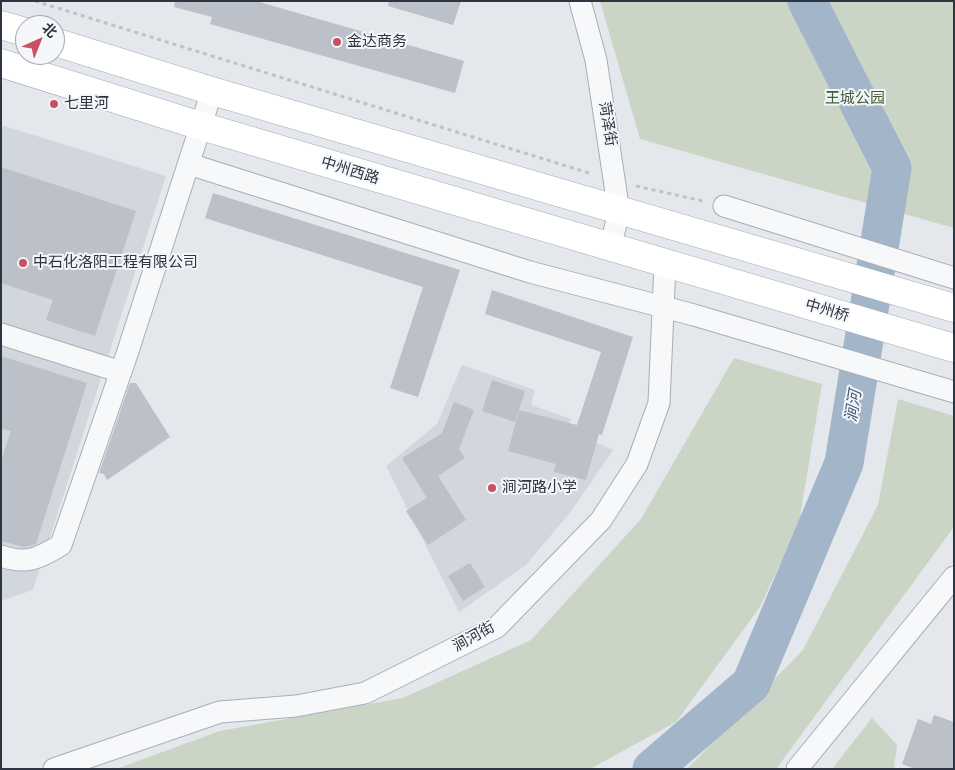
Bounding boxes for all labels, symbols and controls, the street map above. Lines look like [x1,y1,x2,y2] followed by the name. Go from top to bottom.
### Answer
[15,15,65,65] north arrow
[38,19,61,41] text: 北
[347,33,407,51] place label: 金达商务
[331,36,343,48] marker: 金达商务
[825,90,885,108] park label: 王城公园
[64,95,109,113] place label: 七里河
[48,98,60,110] marker: 七里河
[595,100,619,148] street label: 菏泽街
[319,154,381,188] street label: 中州西路
[33,254,198,272] place label: 中石化洛阳工程有限公司
[17,257,29,269] marker: 中石化洛阳工程有限公司
[803,296,851,326] street label: 中州桥
[842,389,866,423] water label: 涧河
[502,479,577,497] place label: 涧河路小学
[486,482,498,494] marker: 涧河路小学
[450,618,498,656] street label: 涧河街

